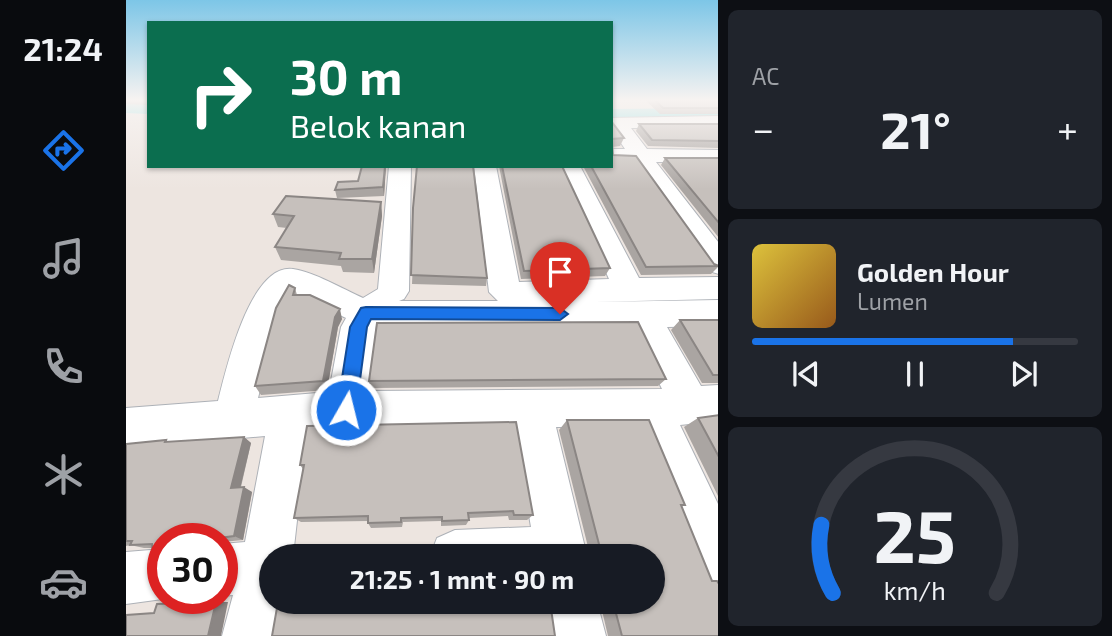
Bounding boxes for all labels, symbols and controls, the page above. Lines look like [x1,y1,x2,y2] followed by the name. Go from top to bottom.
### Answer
[23,29,103,67] text: 21:24
[290,46,402,105] text: 30 m
[175,49,266,140] icon: right
[752,62,779,90] text: AC
[880,97,951,159] text: 21°
[752,105,774,151] text: −
[1057,105,1078,151] text: +
[290,106,466,144] text: Belok kanan
[39,126,88,175] icon: directions
[39,234,88,283] icon: music
[530,242,590,314] pin
[541,253,579,291] icon: arrive
[857,256,1009,287] text: Golden Hour
[857,287,928,315] text: Lumen
[39,342,88,391] icon: phone
[787,355,825,393] icon: previous
[896,355,934,393] icon: pause
[1005,355,1043,393] icon: next
[309,373,383,447] position arrow
[39,450,88,499] icon: climate
[874,490,956,578] text: 25
[147,523,238,614] speed limit sign: 30
[39,558,88,607] icon: car
[350,563,574,594] text: 21:25 · 1 mnt · 90 m
[884,574,946,604] text: km/h

